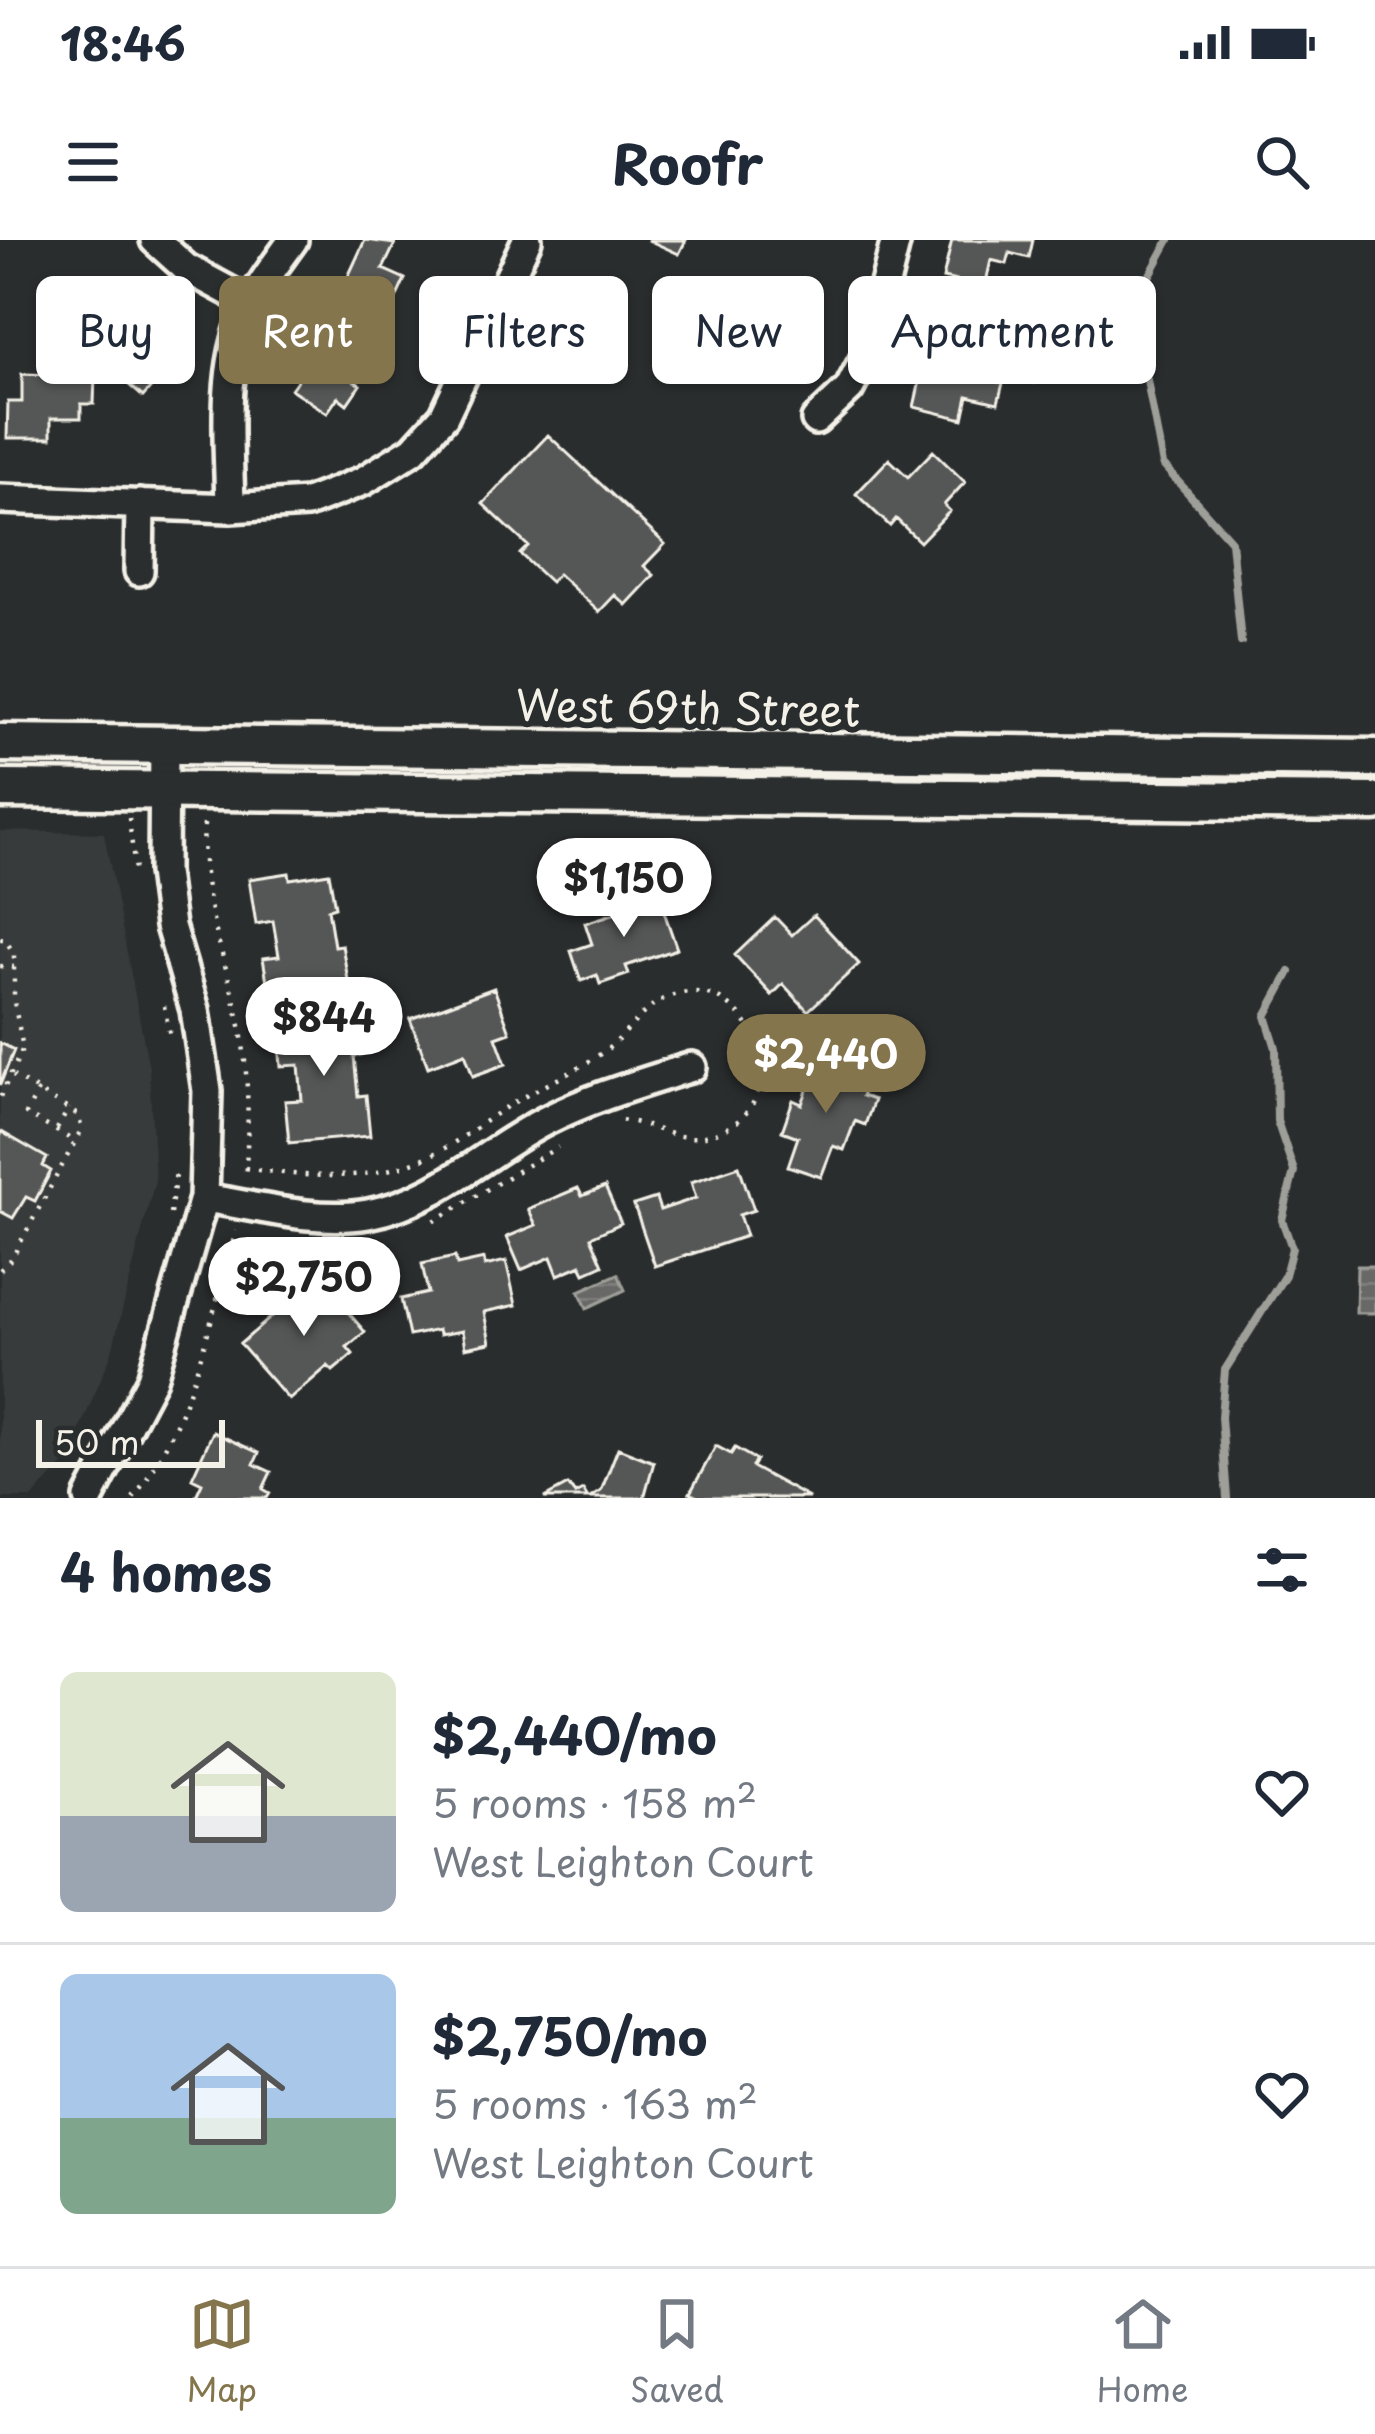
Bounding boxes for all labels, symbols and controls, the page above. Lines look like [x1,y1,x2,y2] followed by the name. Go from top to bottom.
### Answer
[60,8,186,76] text: 18:46
[612,122,763,203] text: Roofr
[60,129,126,195] icon: menu
[1249,129,1315,195] icon: search
[36,276,195,384] chip: Buy
[219,276,395,384] chip: Rent
[419,276,628,384] chip: Filters
[652,276,824,384] chip: New
[848,276,1156,384] chip: Apartment
[515,671,861,741] street label: West 69th Street
[526,838,722,940] pin: $1,150
[564,847,684,906] text: $1,150
[253,977,395,1079] pin: $844
[273,986,375,1045] text: $844
[728,1014,924,1116] pin: $2,440
[754,1023,898,1082] text: $2,440
[206,1237,402,1339] pin: $2,750
[235,1246,373,1305] text: $2,750
[36,1414,225,1467] scale bar
[54,1416,140,1466] text: 50 m
[60,1532,272,1609] text: 4 homes
[1249,1537,1315,1603] icon: filters
[432,1695,717,1772] text: $2,440/mo
[156,1720,300,1864] icon: home
[1249,1759,1315,1825] icon: heart
[432,1772,757,1831] text: 5 rooms · 158 m²
[432,1831,814,1890] text: West Leighton Court
[432,1996,708,2073] text: $2,750/mo
[156,2022,300,2166] icon: home
[1249,2061,1315,2127] icon: heart
[432,2073,758,2132] text: 5 rooms · 163 m²
[432,2132,814,2191] text: West Leighton Court
[187,2291,257,2413] tab: Map
[630,2291,724,2413] tab: Saved
[1097,2291,1188,2413] tab: Home

